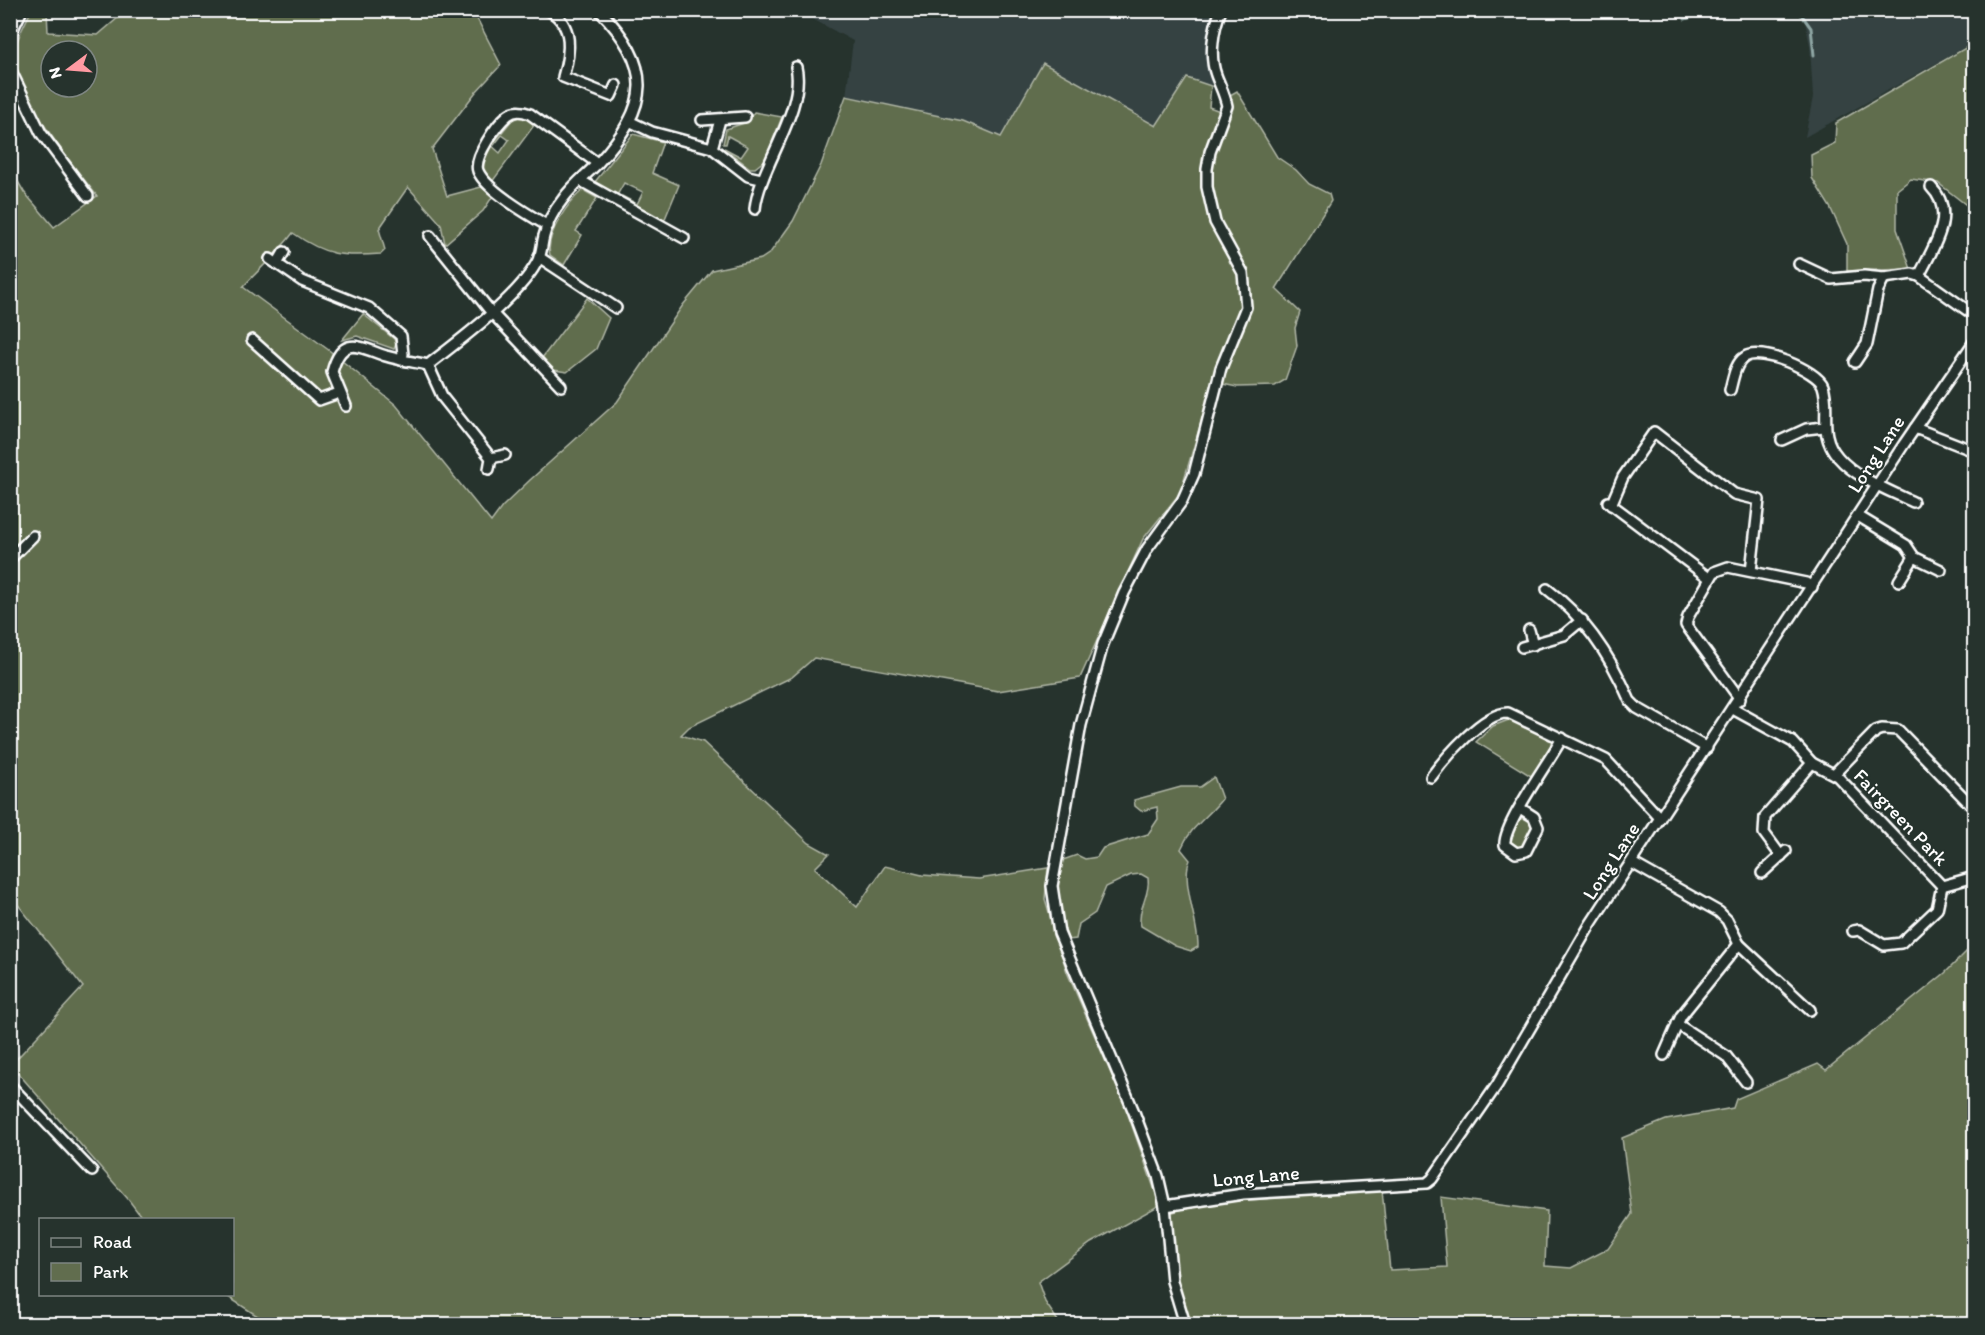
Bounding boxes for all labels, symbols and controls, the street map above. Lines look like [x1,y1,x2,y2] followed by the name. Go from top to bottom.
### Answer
[39,39,99,99] north arrow
[44,65,66,81] text: N
[1842,411,1910,497] street label: Long Lane
[1849,764,1954,871] street label: Fairgreen Park
[1577,818,1645,904] street label: Long Lane
[1212,1160,1300,1192] street label: Long Lane
[39,1218,234,1296] legend
[93,1231,132,1253] text: Road
[93,1261,128,1283] text: Park

